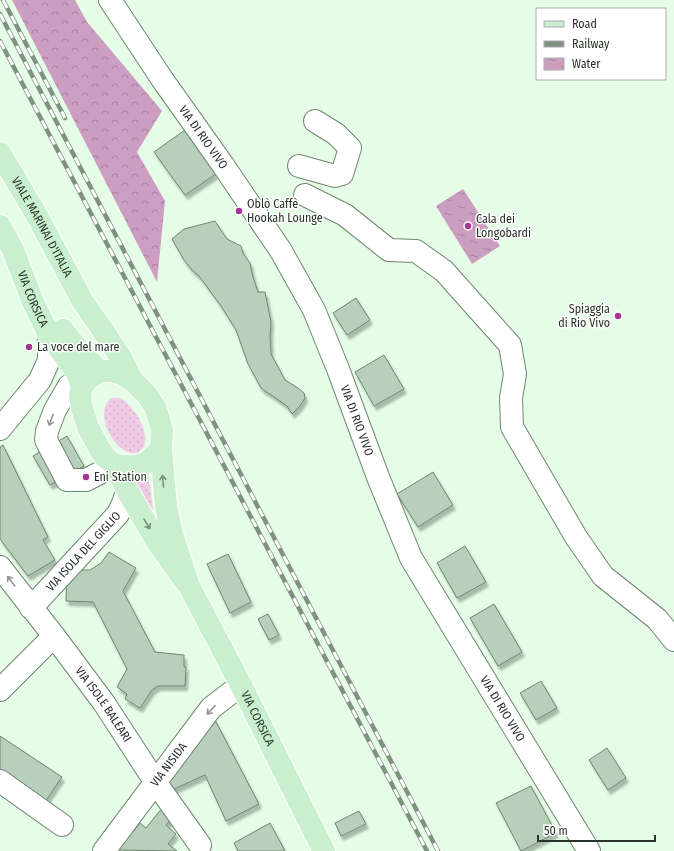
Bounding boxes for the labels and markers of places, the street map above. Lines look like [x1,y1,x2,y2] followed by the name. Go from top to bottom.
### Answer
[247,197,323,225] place label: Oblò Caffè Hookah Lounge
[234,206,244,216] marker: Oblò Caffè Hookah Lounge
[476,212,531,240] place label: Cala dei Longobardi
[463,221,473,231] marker: Cala dei Longobardi
[558,302,610,330] place label: Spiaggia di Rio Vivo
[613,311,623,321] marker: Spiaggia di Rio Vivo
[37,340,120,354] place label: La voce del mare
[24,342,34,352] marker: La voce del mare
[94,470,147,484] place label: Eni Station
[81,472,91,482] marker: Eni Station

